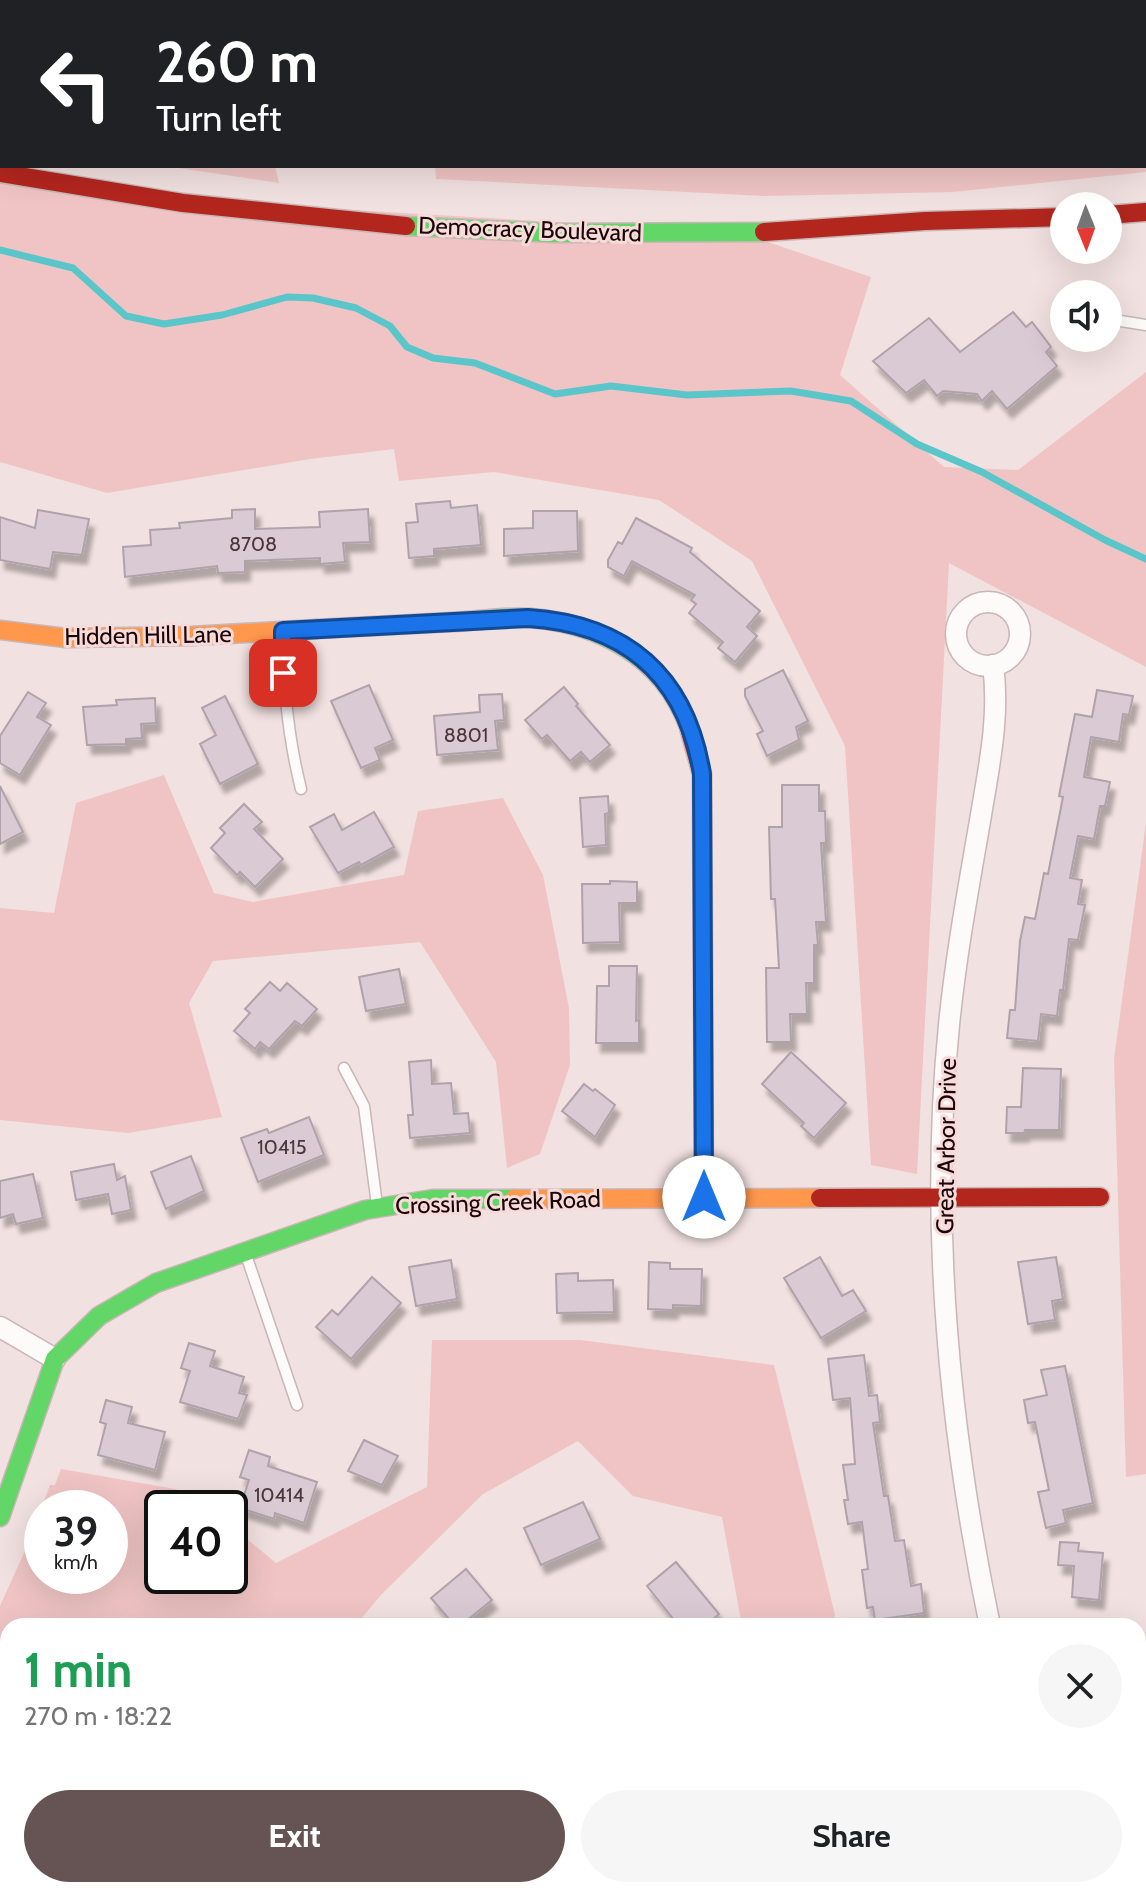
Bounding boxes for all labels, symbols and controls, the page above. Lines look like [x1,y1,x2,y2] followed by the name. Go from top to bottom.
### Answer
[156,28,318,96] text: 260 m
[24,32,128,136] icon: left
[156,96,281,140] text: Turn left
[1050,192,1122,264] north arrow
[1050,192,1122,352] map controls
[418,211,642,247] street label: Democracy Boulevard
[1050,280,1122,352] button: sound
[229,532,277,556] house number: 8708
[64,619,232,651] street label: Hidden Hill Lane
[249,639,317,707] pin
[261,651,305,695] icon: arrive
[444,723,488,747] house number: 8801
[930,1058,962,1234] street label: Great Arbor Drive
[257,1135,307,1159] house number: 10415
[662,1155,746,1239] position arrow
[395,1184,601,1220] street label: Crossing Creek Road
[254,1483,304,1507] house number: 10414
[144,1490,248,1594] speed limit sign: 40
[54,1507,98,1556] text: 39
[54,1550,98,1574] text: km/h
[24,1641,132,1699] text: 1 min
[1038,1644,1122,1728] button: close
[24,1700,172,1732] text: 270 m · 18:22
[24,1790,565,1882] button: Exit
[581,1790,1122,1882] button: Share

